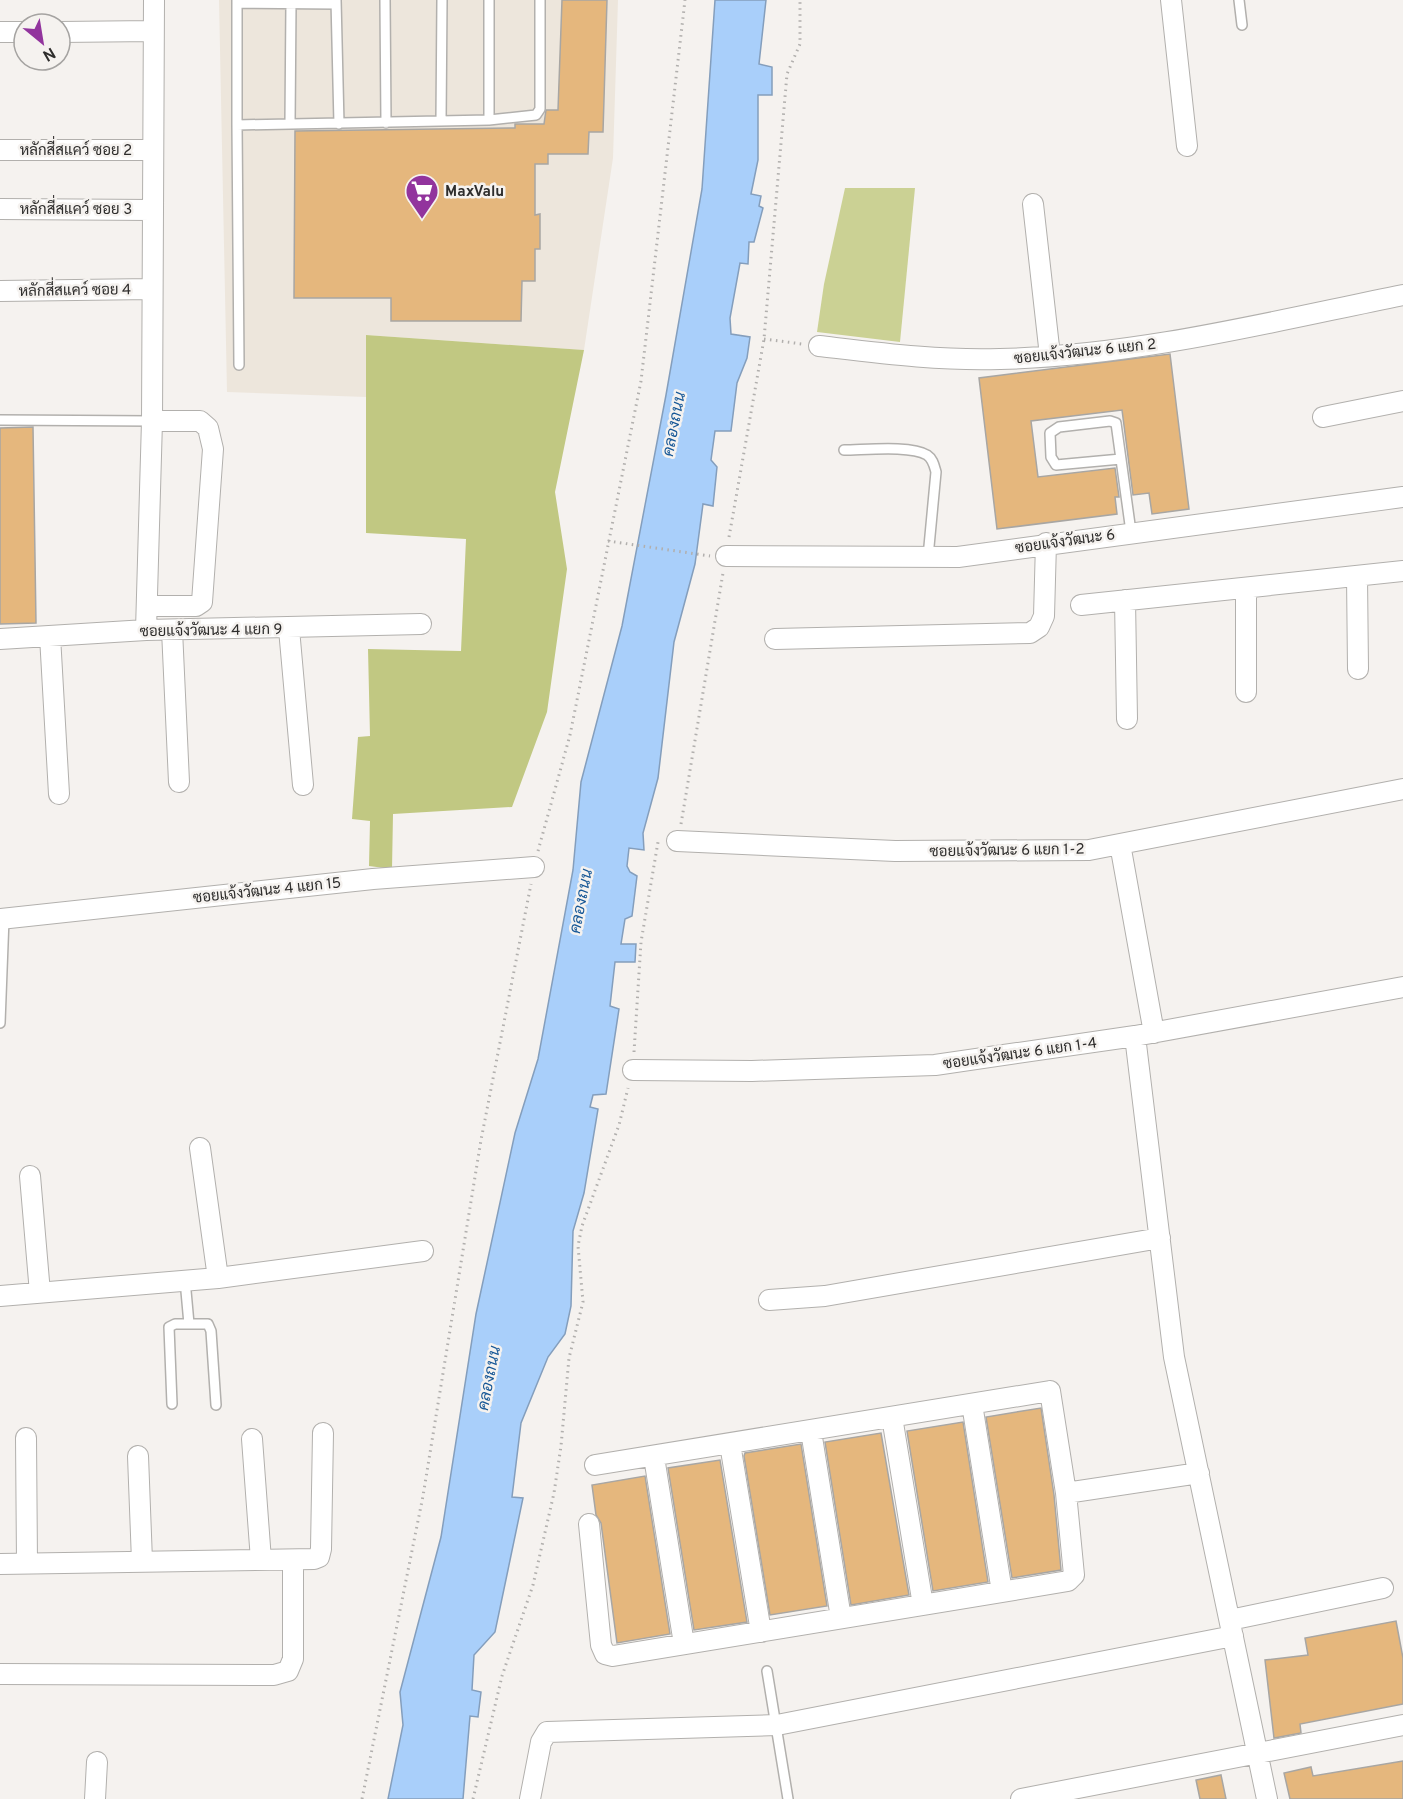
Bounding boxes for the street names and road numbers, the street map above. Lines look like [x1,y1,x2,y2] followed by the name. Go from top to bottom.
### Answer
[20,135,132,161] street label: หลักสี่สแคว์ ซอย 2
[20,194,132,220] street label: หลักสี่สแคว์ ซอย 3
[18,274,132,302] street label: หลักสี่สแคว์ ซอย 4
[1013,334,1157,369] street label: ซอยแจ้งวัฒนะ 6 แยก 2
[1014,524,1116,559] street label: ซอยแจ้งวัฒนะ 6
[139,619,283,642] street label: ซอยแจ้งวัฒนะ 4 แยก 9
[929,839,1085,862] street label: ซอยแจ้งวัฒนะ 6 แยก 1-2
[192,872,342,909] street label: ซอยแจ้งวัฒนะ 4 แยก 15
[942,1032,1098,1075] street label: ซอยแจ้งวัฒนะ 6 แยก 1-4

